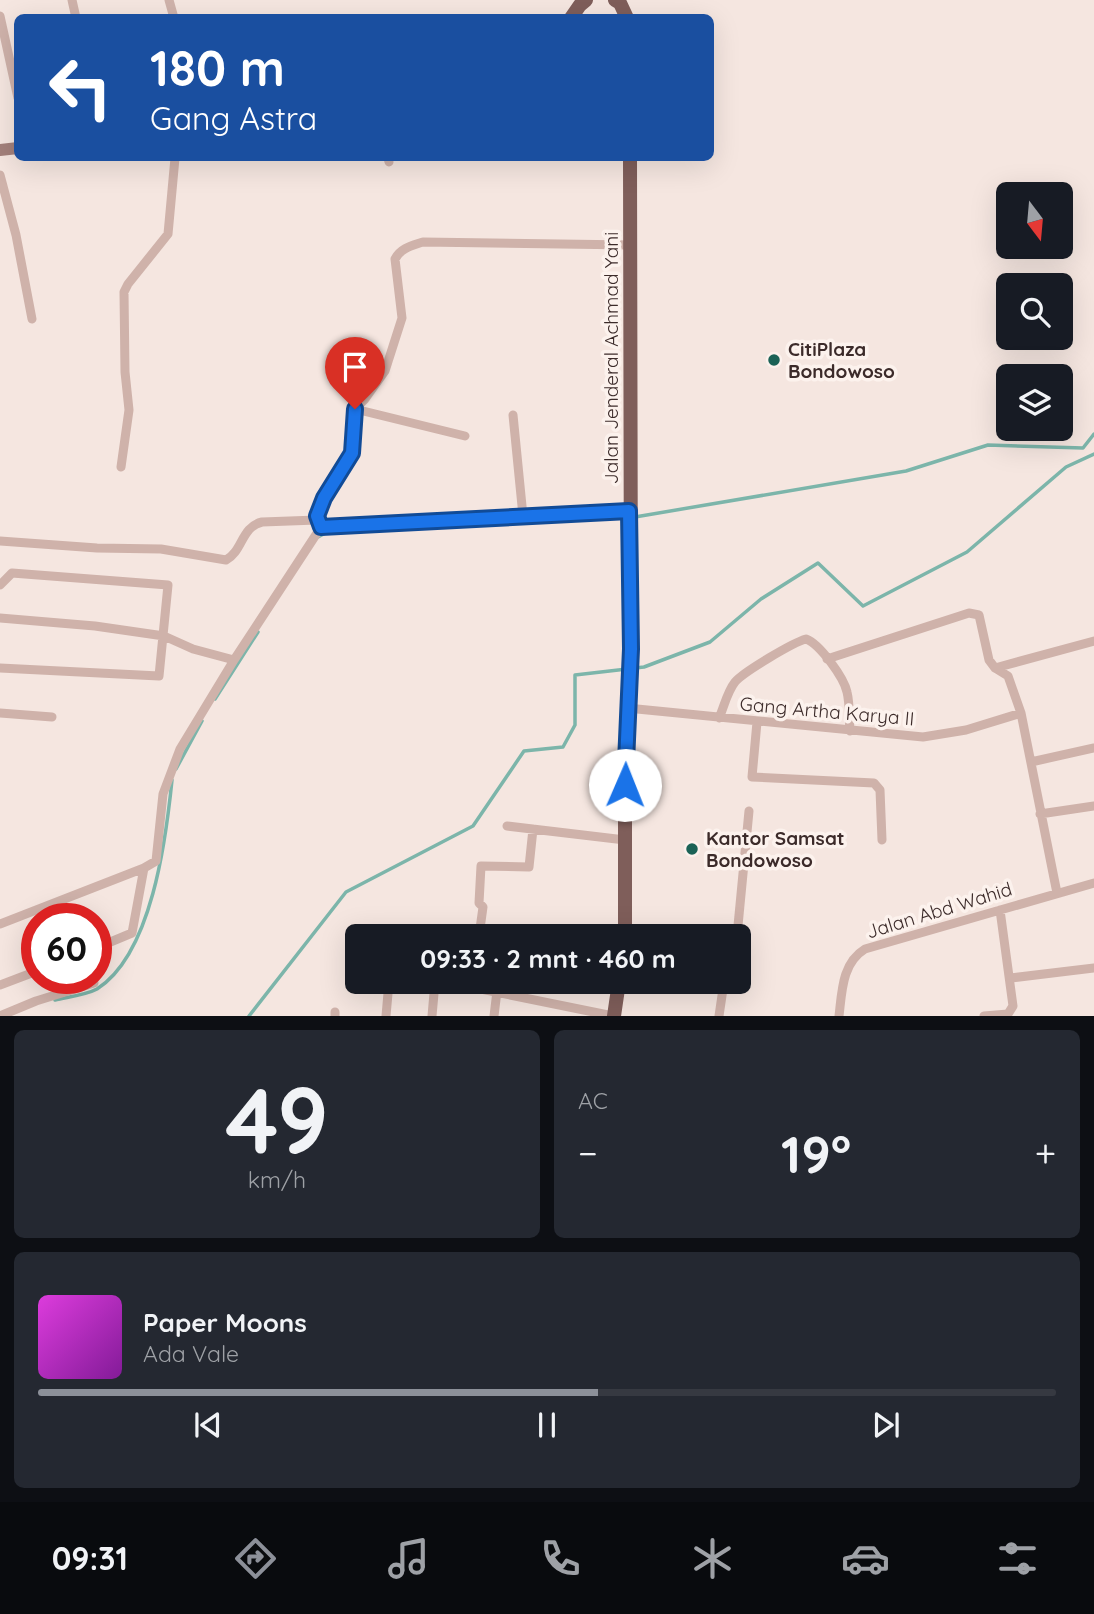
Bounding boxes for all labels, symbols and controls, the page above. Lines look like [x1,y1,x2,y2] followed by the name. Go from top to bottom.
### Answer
[150,37,285,98] text: 180 m
[35,42,126,133] icon: left
[150,98,317,138] text: Gang Astra
[996,182,1073,259] north arrow
[996,182,1073,441] map controls
[599,232,623,484] street label: Jalan Jenderal Achmad Yani
[996,273,1073,350] button: search
[325,337,385,409] pin
[788,337,895,383] place label: CitiPlaza Bondowoso
[336,348,374,386] icon: arrive
[766,352,782,368] marker: CitiPlaza Bondowoso
[996,364,1073,441] button: layers
[739,691,915,731] street label: Gang Artha Karya II
[588,748,662,822] position arrow
[706,826,845,872] place label: Kantor Samsat Bondowoso
[684,841,700,857] marker: Kantor Samsat Bondowoso
[863,876,1015,944] street label: Jalan Abd Wahid
[21,903,112,994] speed limit sign: 60
[420,942,676,975] text: 09:33 · 2 mnt · 460 m
[225,1062,329,1176] text: 49
[578,1086,608,1115] text: AC
[781,1121,851,1186] text: 19°
[578,1129,598,1177] text: −
[1035,1129,1056,1177] text: +
[248,1165,306,1194] text: km/h
[143,1306,307,1339] text: Paper Moons
[143,1339,239,1368] text: Ada Vale
[189,1406,227,1444] icon: previous
[528,1406,566,1444] icon: pause
[867,1406,905,1444] icon: next
[231,1534,280,1583] icon: directions
[384,1534,433,1583] icon: music
[536,1534,585,1583] icon: phone
[688,1534,737,1583] icon: climate
[841,1534,890,1583] icon: car
[993,1534,1042,1583] icon: filters
[52,1538,128,1578] text: 09:31

